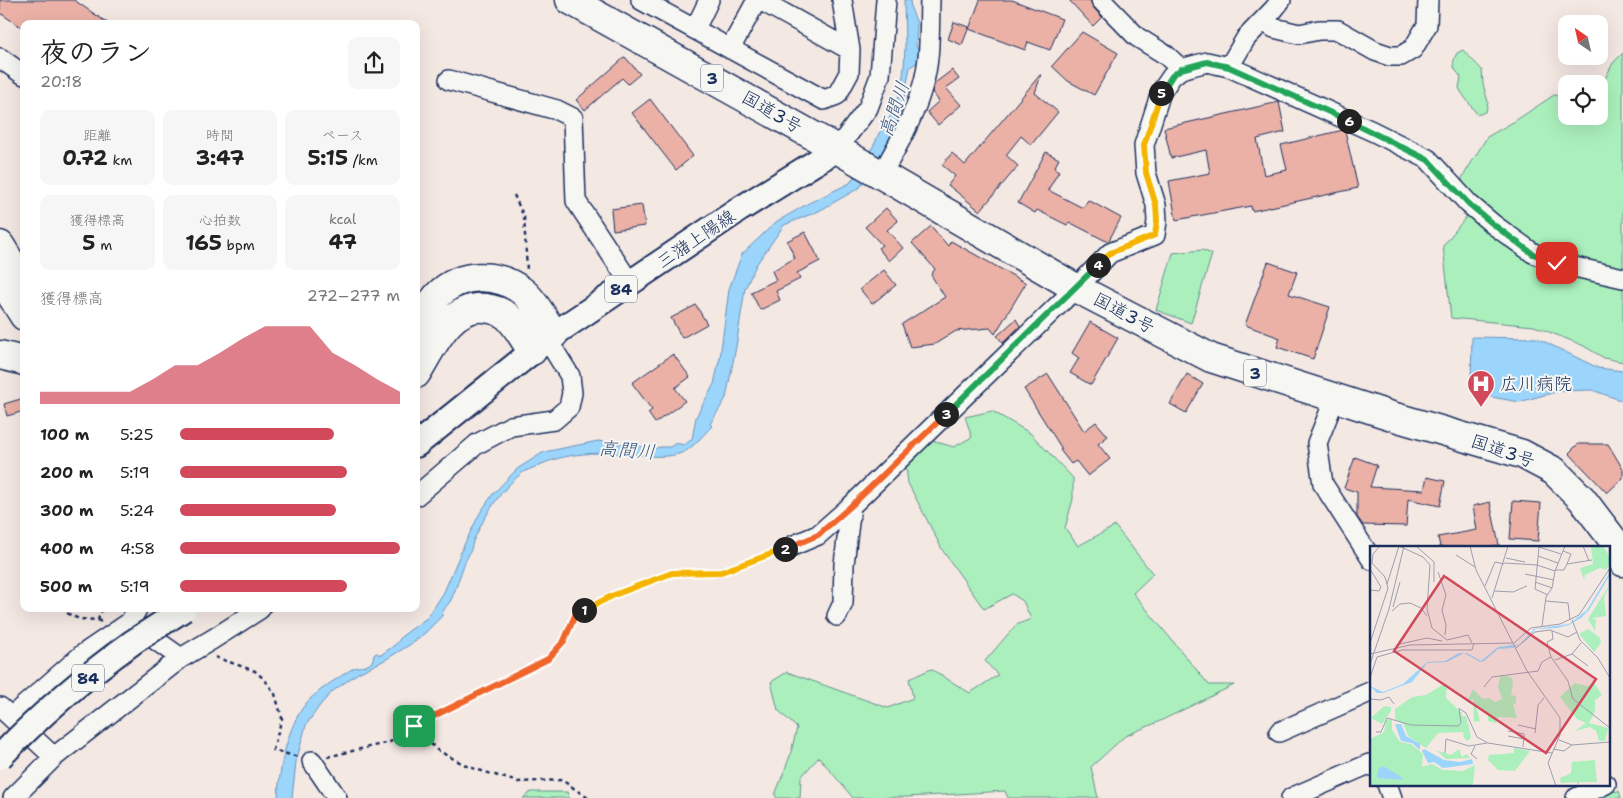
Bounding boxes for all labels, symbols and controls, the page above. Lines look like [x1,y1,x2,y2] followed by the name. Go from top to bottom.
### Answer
[1558,15,1608,65] north arrow
[1558,15,1608,125] map controls
[40,33,152,71] text: 夜のラン
[348,37,400,89] button: share
[701,64,723,92] road number: 3
[40,71,82,92] text: 20:18
[1558,75,1608,125] button: locate
[873,78,915,140] water label: 高間川
[1148,80,1174,106] pin: 5
[1157,84,1166,102] text: 5
[737,85,807,139] street label: 国道3号
[1336,108,1362,134] pin: 6
[1345,112,1354,130] text: 6
[83,126,111,144] text: 距離
[206,126,234,144] text: 時間
[322,126,363,144] text: ペース
[62,144,108,172] text: 0.72
[195,144,245,172] text: 3:47
[307,144,348,172] text: 5:15
[108,151,132,169] text: km
[348,151,378,169] text: /km
[652,204,740,274] street label: 三潴上陽線
[329,210,356,228] text: kcal
[69,211,125,229] text: 獲得標高
[199,211,241,229] text: 心拍数
[328,228,357,256] text: 47
[82,229,95,257] text: 5
[185,229,222,257] text: 165
[95,236,112,254] text: m
[222,236,255,254] text: bpm
[1536,242,1578,284] pin
[1543,249,1571,277] icon: check
[1086,252,1110,278] pin: 4
[1094,256,1103,274] text: 4
[605,276,637,302] road number: 84
[307,285,400,306] text: 272–277 m
[1089,287,1159,339] street label: 国道3号
[40,288,104,309] text: 獲得標高
[1244,359,1266,386] road number: 3
[1466,369,1496,408] hospital icon: 広川病院
[1500,372,1572,396] place label: 広川病院
[934,402,958,426] pin: 3
[942,405,951,423] text: 3
[40,424,89,445] text: 100 m
[120,424,153,445] text: 5:25
[1468,429,1538,473] street label: 国道3号
[598,436,656,464] water label: 高間川
[40,462,93,483] text: 200 m
[120,462,150,483] text: 5:19
[40,500,94,521] text: 300 m
[120,500,154,521] text: 5:24
[772,536,798,562] pin: 2
[40,538,94,559] text: 400 m
[120,538,155,559] text: 4:58
[781,540,790,558] text: 2
[1370,546,1610,786] inset map
[40,576,92,597] text: 500 m
[120,576,150,597] text: 5:19
[572,598,596,622] pin: 1
[581,601,588,619] text: 1
[72,664,104,691] road number: 84
[393,705,435,747] pin
[400,712,428,740] icon: arrive

